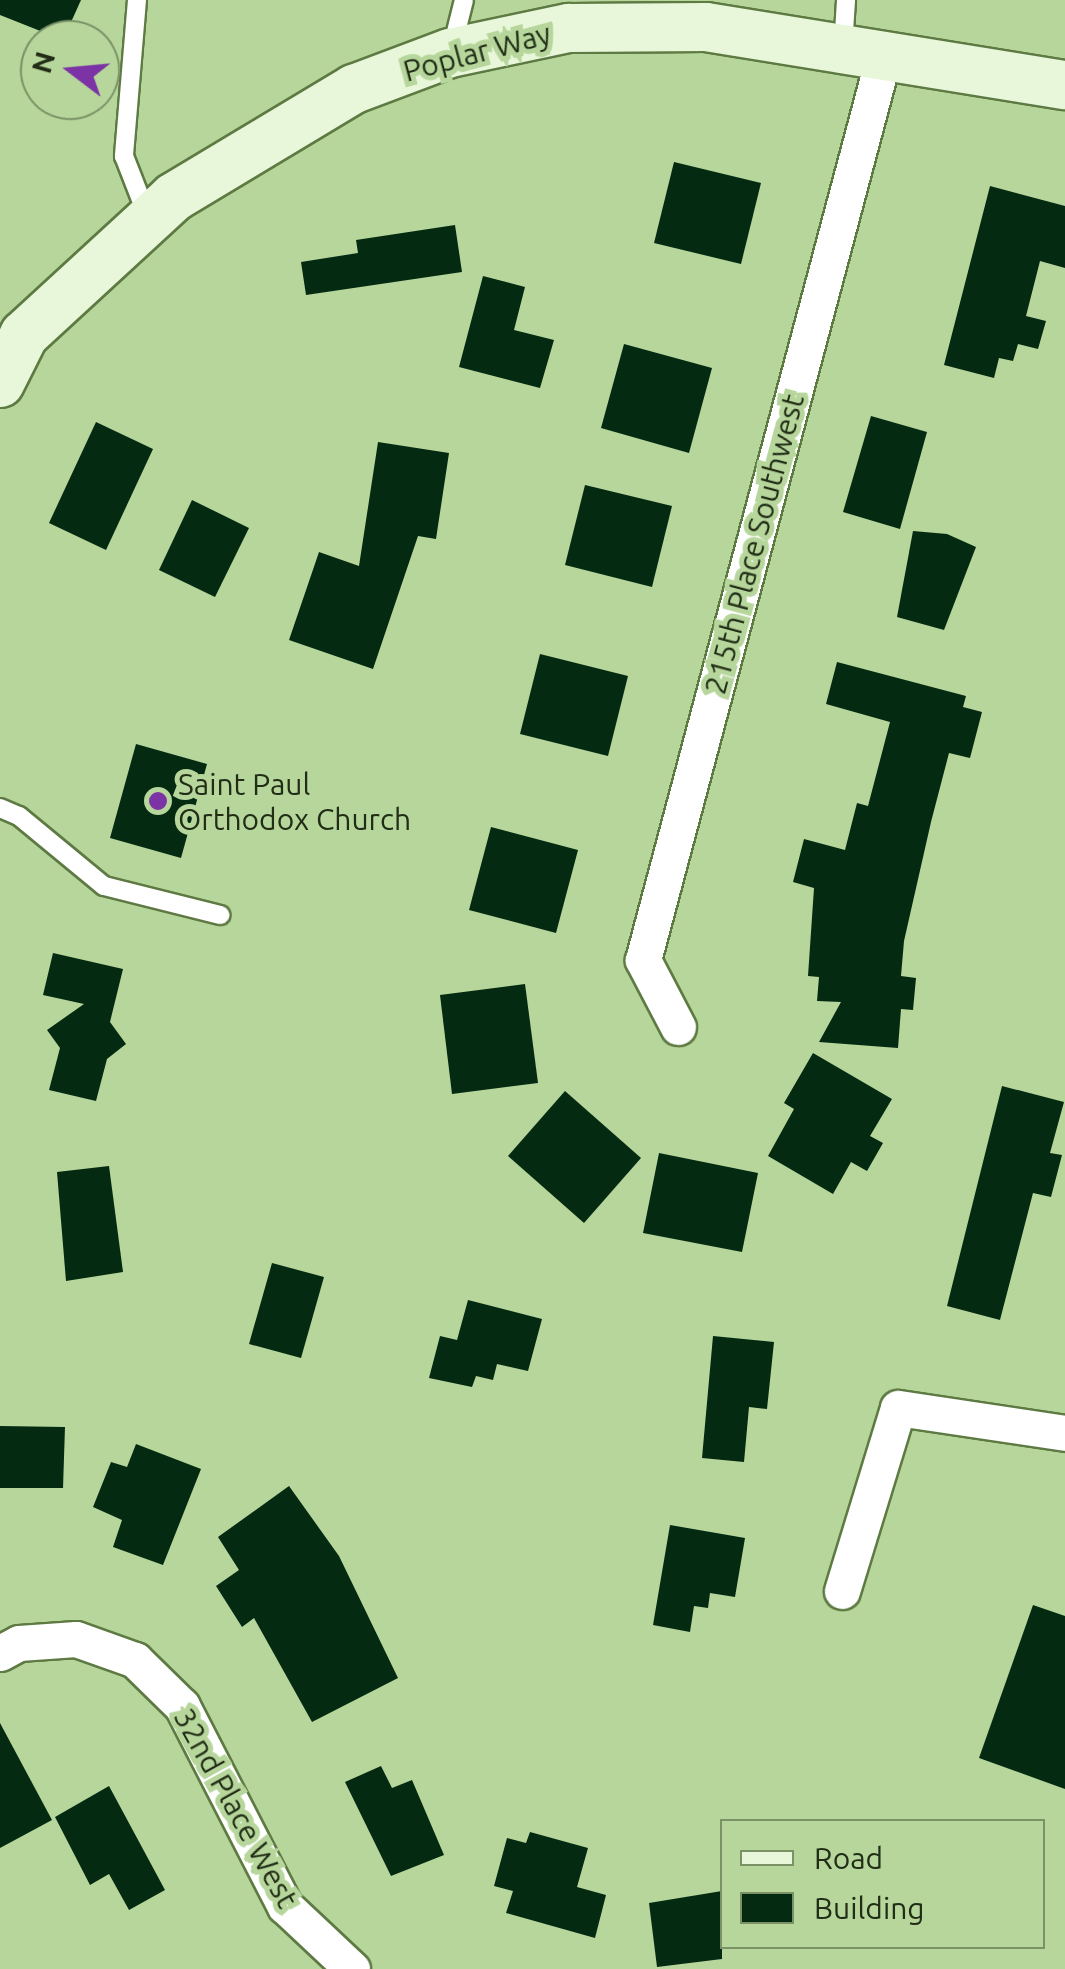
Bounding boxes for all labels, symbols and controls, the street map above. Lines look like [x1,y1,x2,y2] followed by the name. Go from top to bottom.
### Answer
[399,15,555,89] street label: Poplar Way
[20,20,120,120] north arrow
[25,48,60,76] text: N
[697,390,811,698] street label: 215th Place Southwest
[178,766,411,836] place label: Saint Paul Orthodox Church
[147,790,169,812] marker: Saint Paul Orthodox Church
[166,1702,306,1914] street label: 32nd Place West
[720,1819,1045,1949] legend
[814,1841,883,1875] text: Road
[814,1891,925,1925] text: Building

